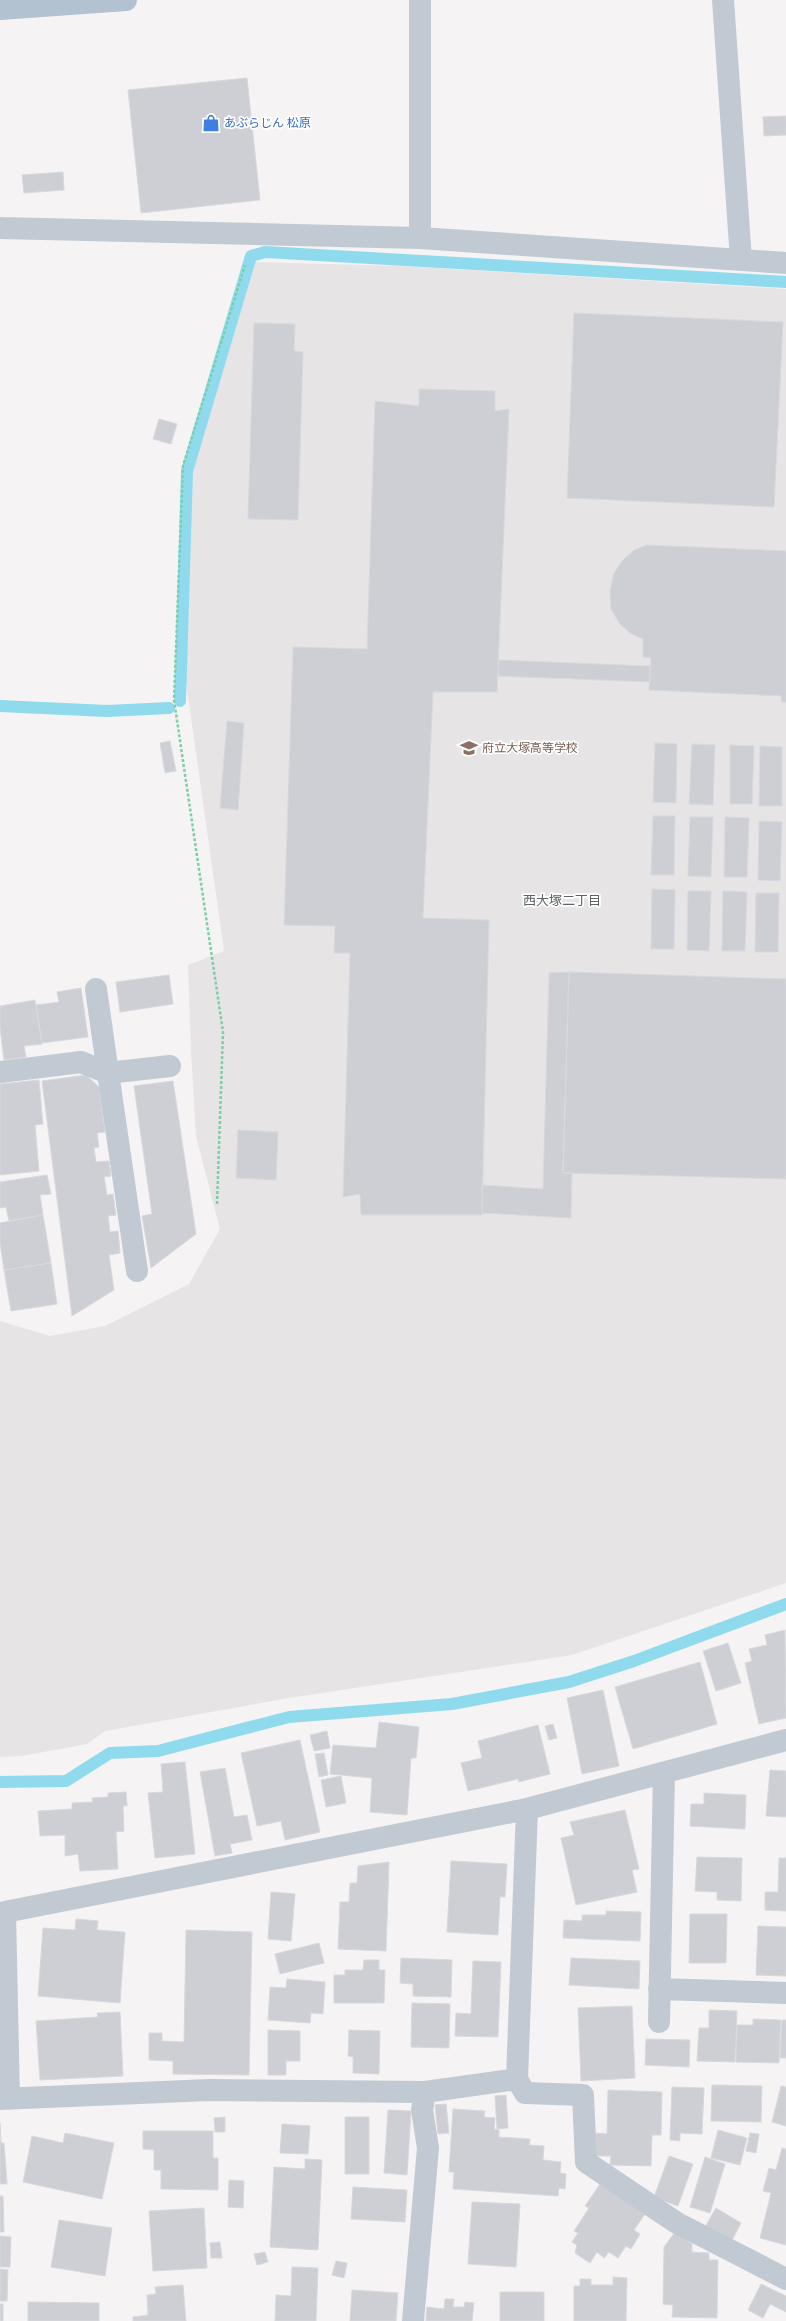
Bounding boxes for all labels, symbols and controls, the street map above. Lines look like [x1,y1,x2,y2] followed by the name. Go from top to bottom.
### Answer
[201,113,221,133] shop icon: あぶらじん 松原
[224,114,311,131] place label: あぶらじん 松原
[459,738,479,758] school or university icon: 府立大塚高等学校
[482,739,578,756] place label: 府立大塚高等学校
[523,891,601,909] district label: 西大塚二丁目

